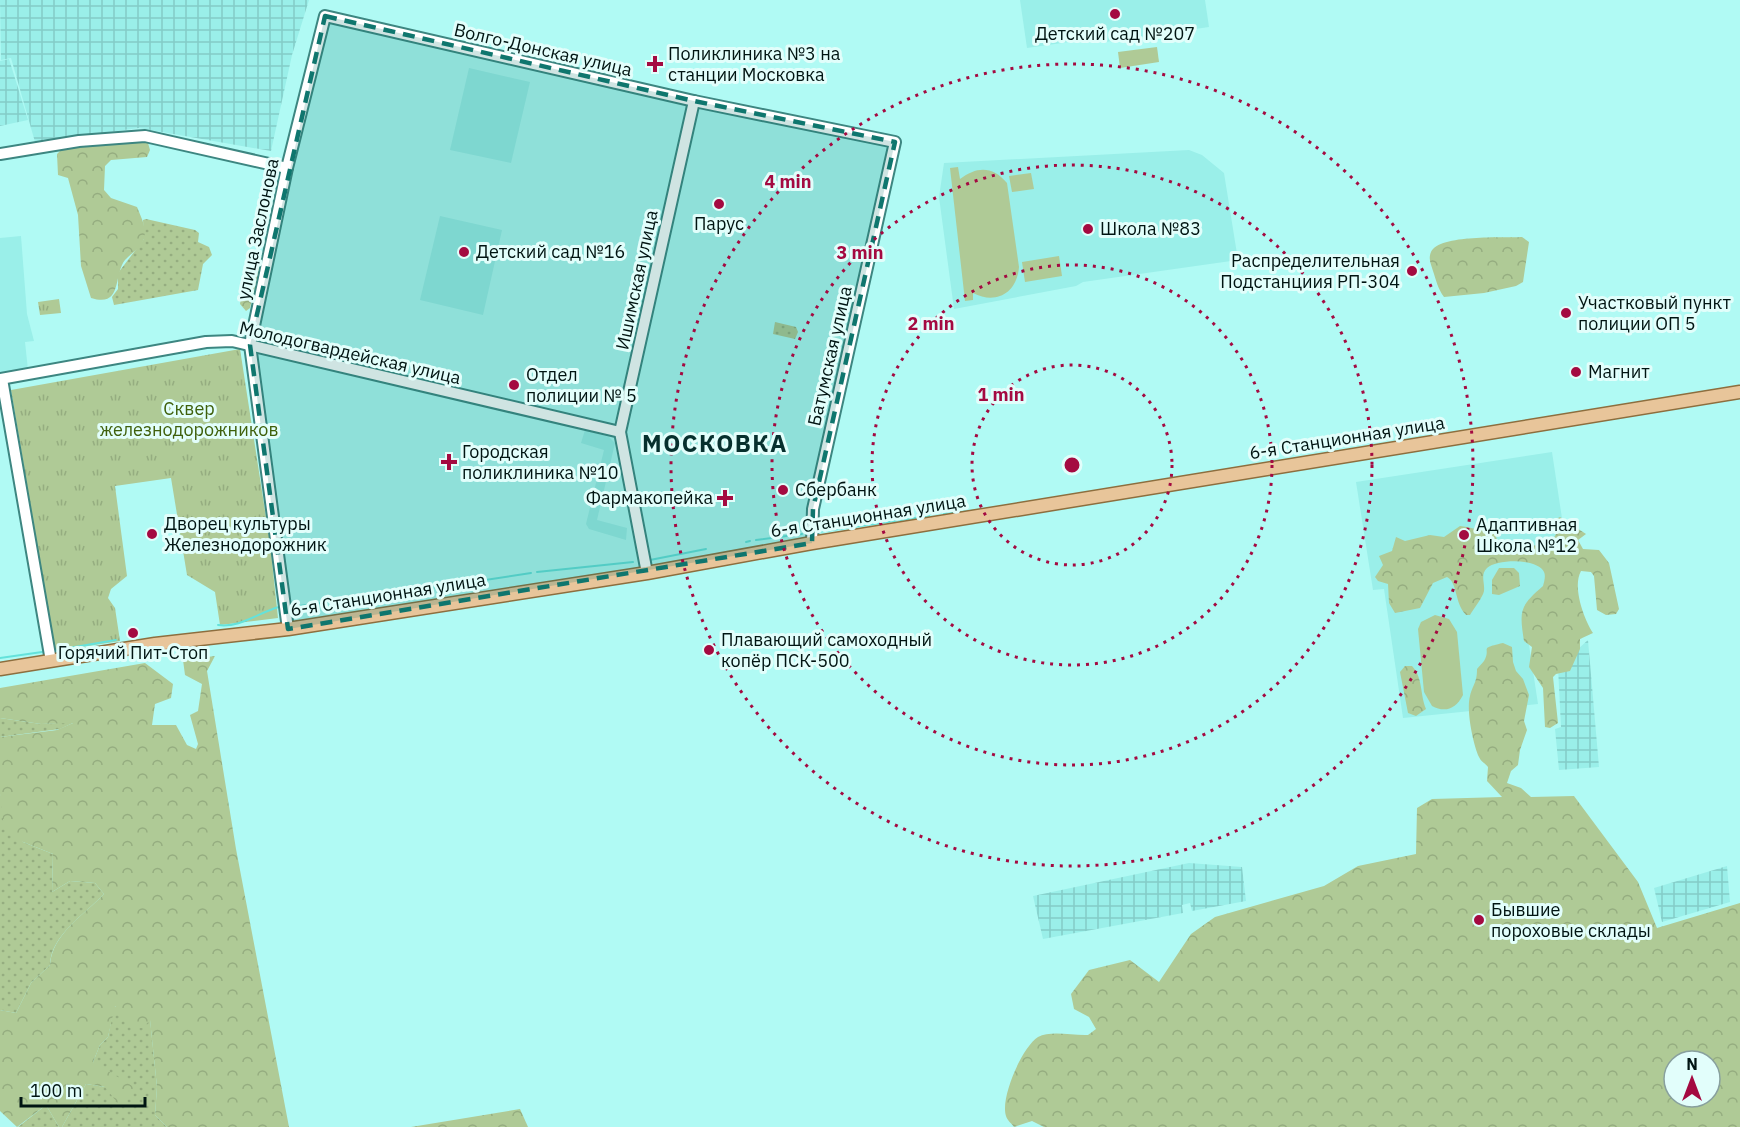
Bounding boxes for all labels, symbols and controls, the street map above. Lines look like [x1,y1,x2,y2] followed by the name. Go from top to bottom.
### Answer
[1108,7,1122,21] marker: Детский сад №207
[452,18,635,81] street label: Волго-Донская улица
[1035,22,1195,45] place label: Детский сад №207
[668,42,841,86] place label: Поликлиника №3 на станции Московка
[646,55,664,73] marker: Поликлиника №3 на станции Московка
[231,156,284,302] street label: улица Заслонова
[764,170,812,193] text: 4 min
[712,197,726,211] marker: Парус
[610,208,663,352] street label: Ишимская улица
[694,212,744,235] place label: Парус
[1100,217,1201,240] place label: Школа №83
[1081,222,1095,236] marker: Школа №83
[476,240,625,263] place label: Детский сад №16
[836,241,884,264] text: 3 min
[457,245,471,259] marker: Детский сад №16
[1220,249,1400,293] place label: Распределительная Подстанциия РП-304
[1405,264,1419,278] marker: Распределительная Подстанциия РП-304
[802,283,857,428] street label: Батумская улица
[1578,291,1731,335] place label: Участковый пункт полиции ОП 5
[1559,306,1573,320] marker: Участковый пункт полиции ОП 5
[907,312,955,335] text: 2 min
[237,316,464,389] street label: Молодогвардейская улица
[1588,360,1650,383] place label: Магнит
[526,363,637,407] place label: Отдел полиции № 5
[1569,365,1583,379] marker: Магнит
[507,378,521,392] marker: Отдел полиции № 5
[977,383,1025,406] text: 1 min
[100,397,278,441] park label: Сквер железнодорожников
[1248,411,1447,464] street label: 6-я Станционная улица
[642,427,788,459] district label: МОСКОВКА
[462,440,619,484] place label: Городская поликлиника №10
[440,453,458,471] marker: Городская поликлиника №10
[1062,455,1082,475] centre of rings
[795,478,877,501] place label: Сбербанк
[776,483,790,497] marker: Сбербанк
[586,486,713,509] place label: Фармакопейка
[769,489,968,542] street label: 6-я Станционная улица
[718,491,732,505] marker: Фармакопейка
[164,512,327,556] place label: Дворец культуры Железнодорожник
[1476,513,1578,557] place label: Адаптивная Школа №12
[145,527,159,541] marker: Дворец культуры Железнодорожник
[1457,528,1471,542] marker: Адаптивная Школа №12
[289,568,488,621] street label: 6-я Станционная улица
[126,626,140,640] marker: Горячий Пит-Стоп
[721,628,932,672] place label: Плавающий самоходный копёр ПСК-500
[58,641,208,664] place label: Горячий Пит-Стоп
[702,643,716,657] marker: Плавающий самоходный копёр ПСК-500
[1491,898,1651,942] place label: Бывшие пороховые склады
[1472,913,1486,927] marker: Бывшие пороховые склады
[1662,1049,1722,1109] north arrow
[1686,1054,1698,1074] text: N
[21,1070,146,1108] scale bar
[30,1079,82,1102] text: 100 m

